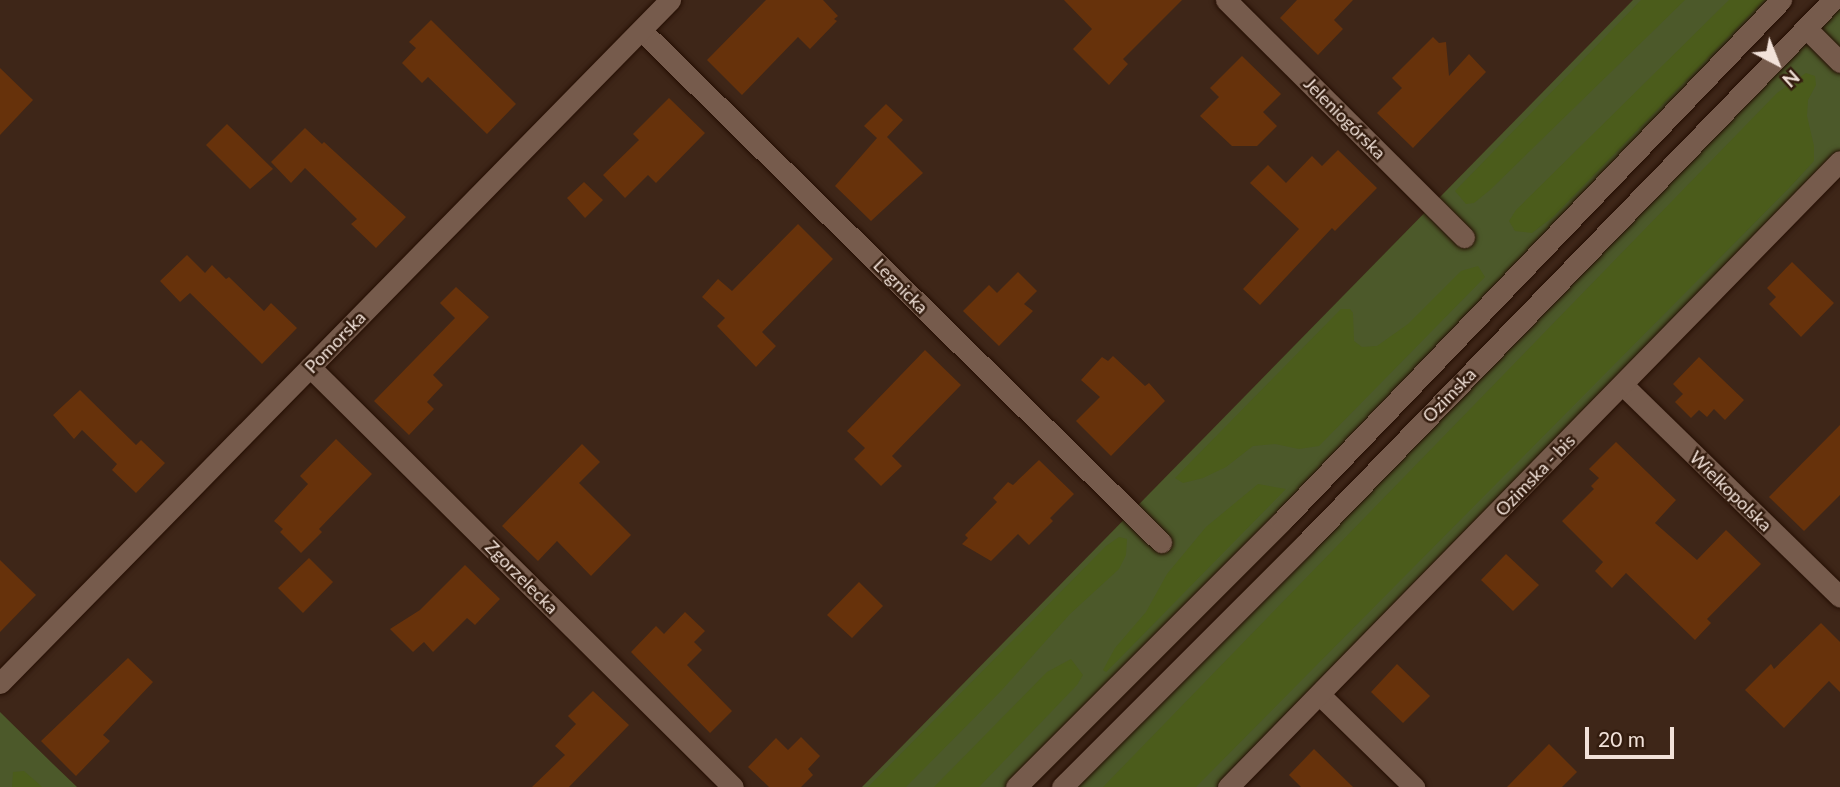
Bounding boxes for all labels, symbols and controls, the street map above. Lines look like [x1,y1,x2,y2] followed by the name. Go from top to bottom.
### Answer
[1742,28,1812,98] north arrow
[1778,66,1805,92] text: N
[1300,73,1390,163] street label: Jeleniogórska
[869,254,933,318] street label: Legnicka
[300,306,370,378] street label: Pomorska
[1418,363,1480,427] street label: Ozimska
[1491,430,1579,520] street label: Ozimska - bis
[1685,446,1777,536] street label: Wielkopolska
[481,536,563,618] street label: Zgorzelecka
[1588,714,1677,758] scale bar
[1598,726,1645,751] text: 20 m

